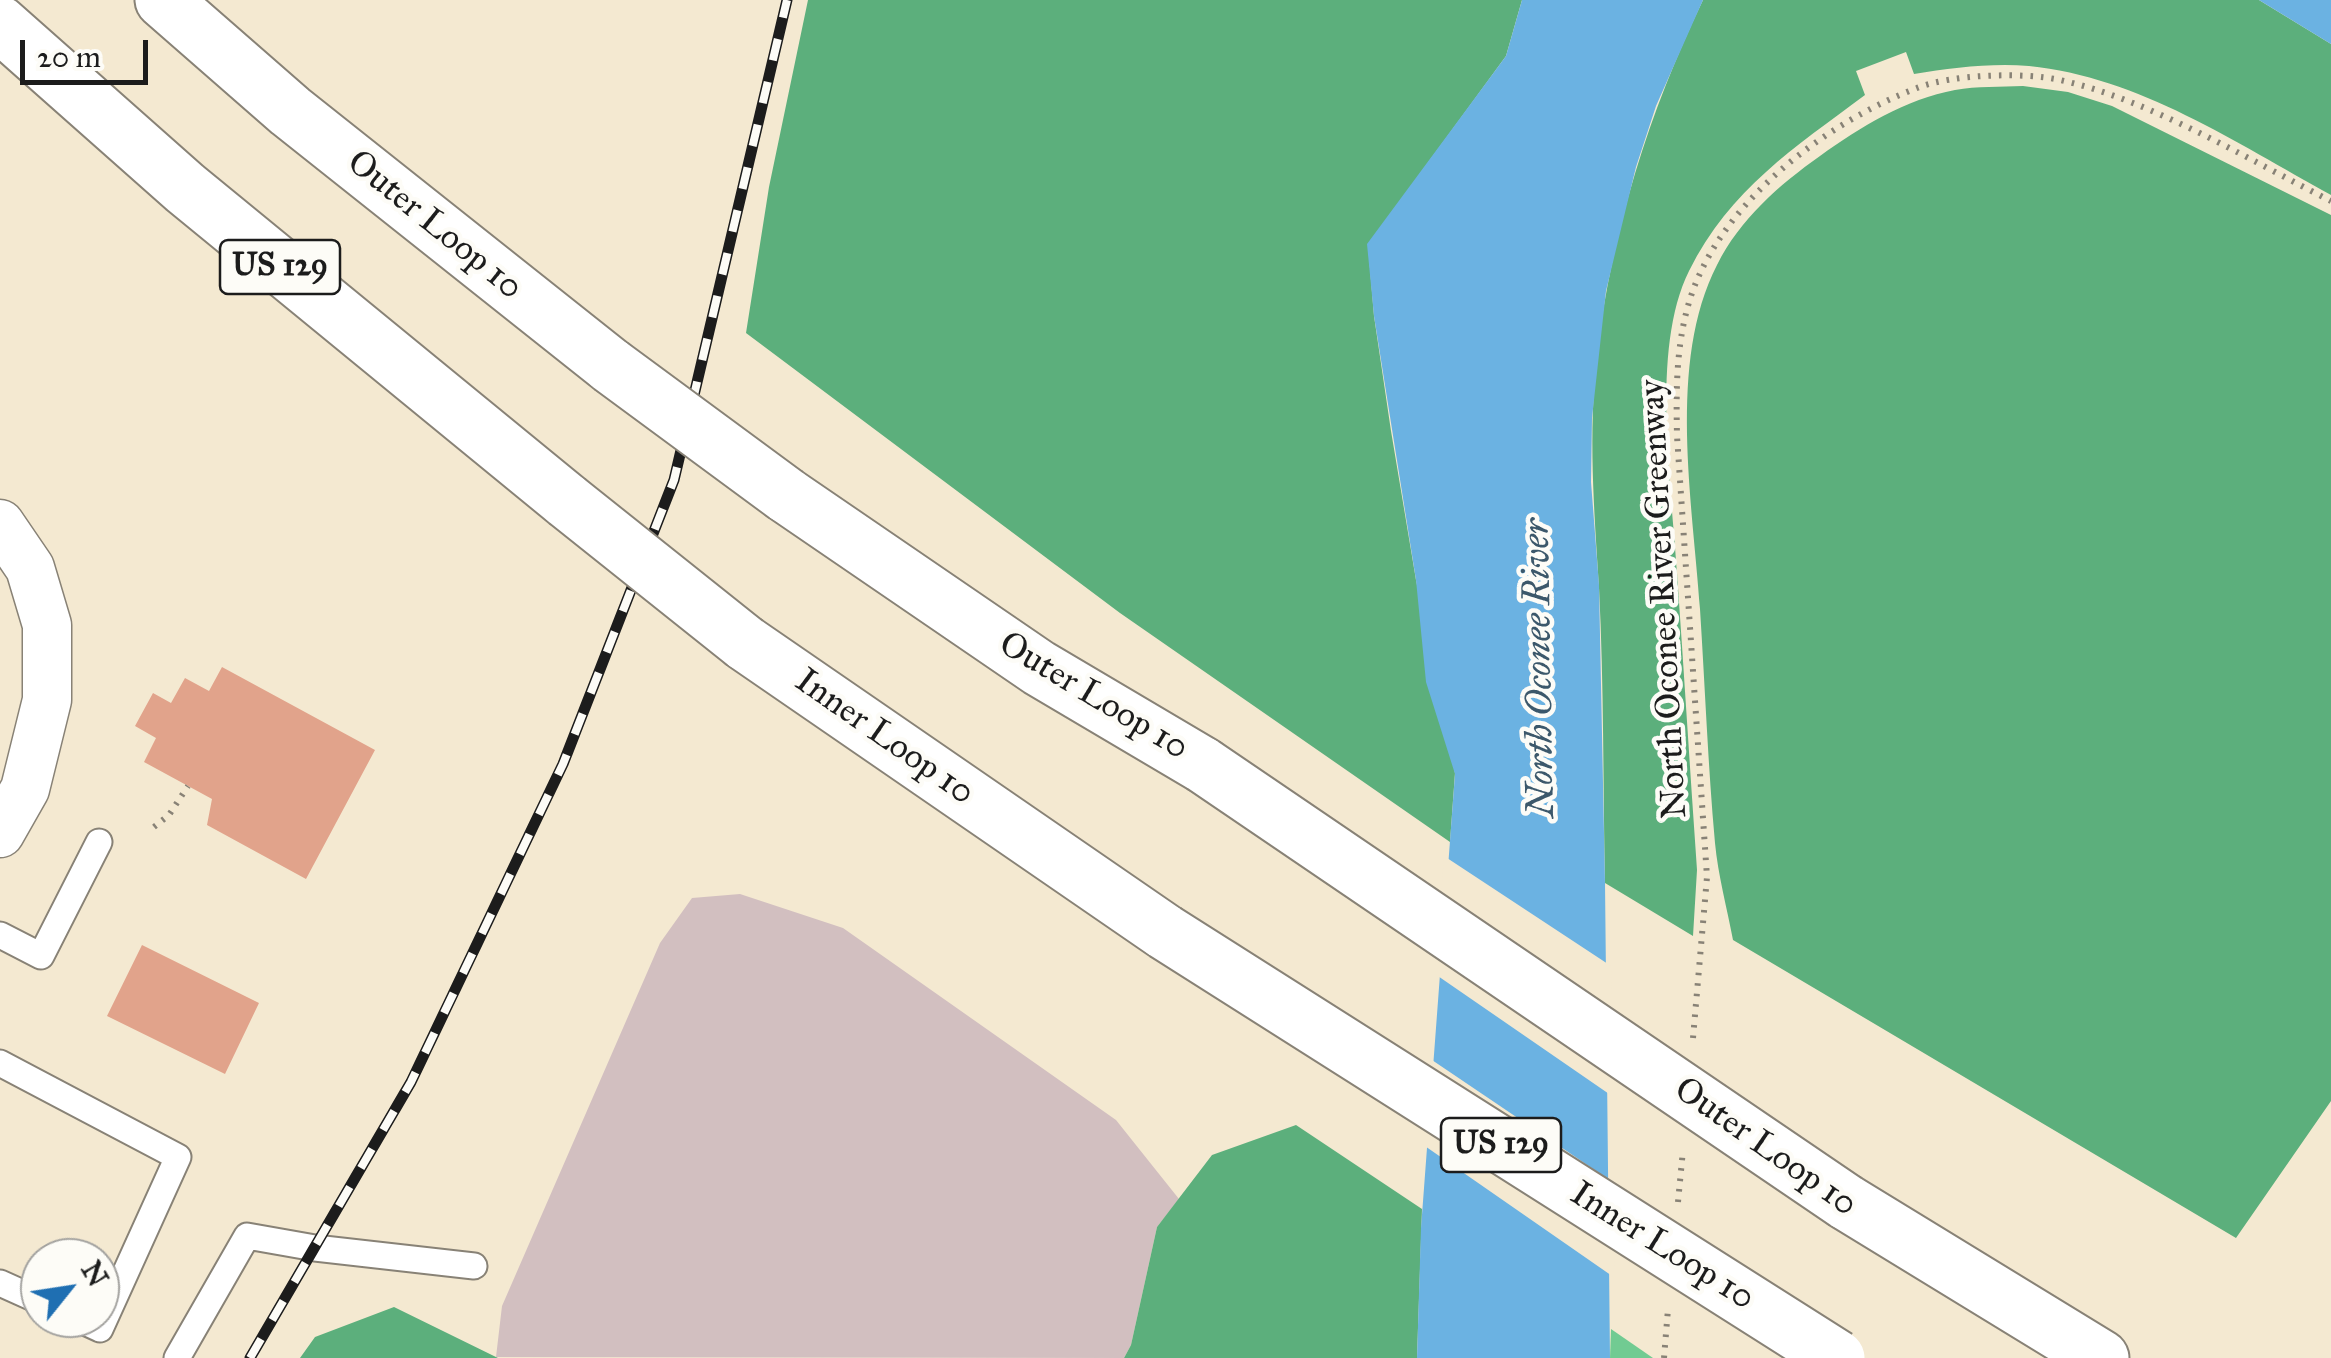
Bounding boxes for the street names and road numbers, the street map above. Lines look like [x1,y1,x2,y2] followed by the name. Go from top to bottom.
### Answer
[338,142,530,310] street label: Outer Loop 10
[220,240,340,294] road number: US 129
[1633,378,1697,820] street label: North Oconee River Greenway
[991,624,1195,770] street label: Outer Loop 10
[786,661,982,815] street label: Inner Loop 10
[1665,1070,1865,1226] street label: Outer Loop 10
[1441,1118,1561,1172] road number: US 129
[1562,1174,1762,1320] street label: Inner Loop 10

